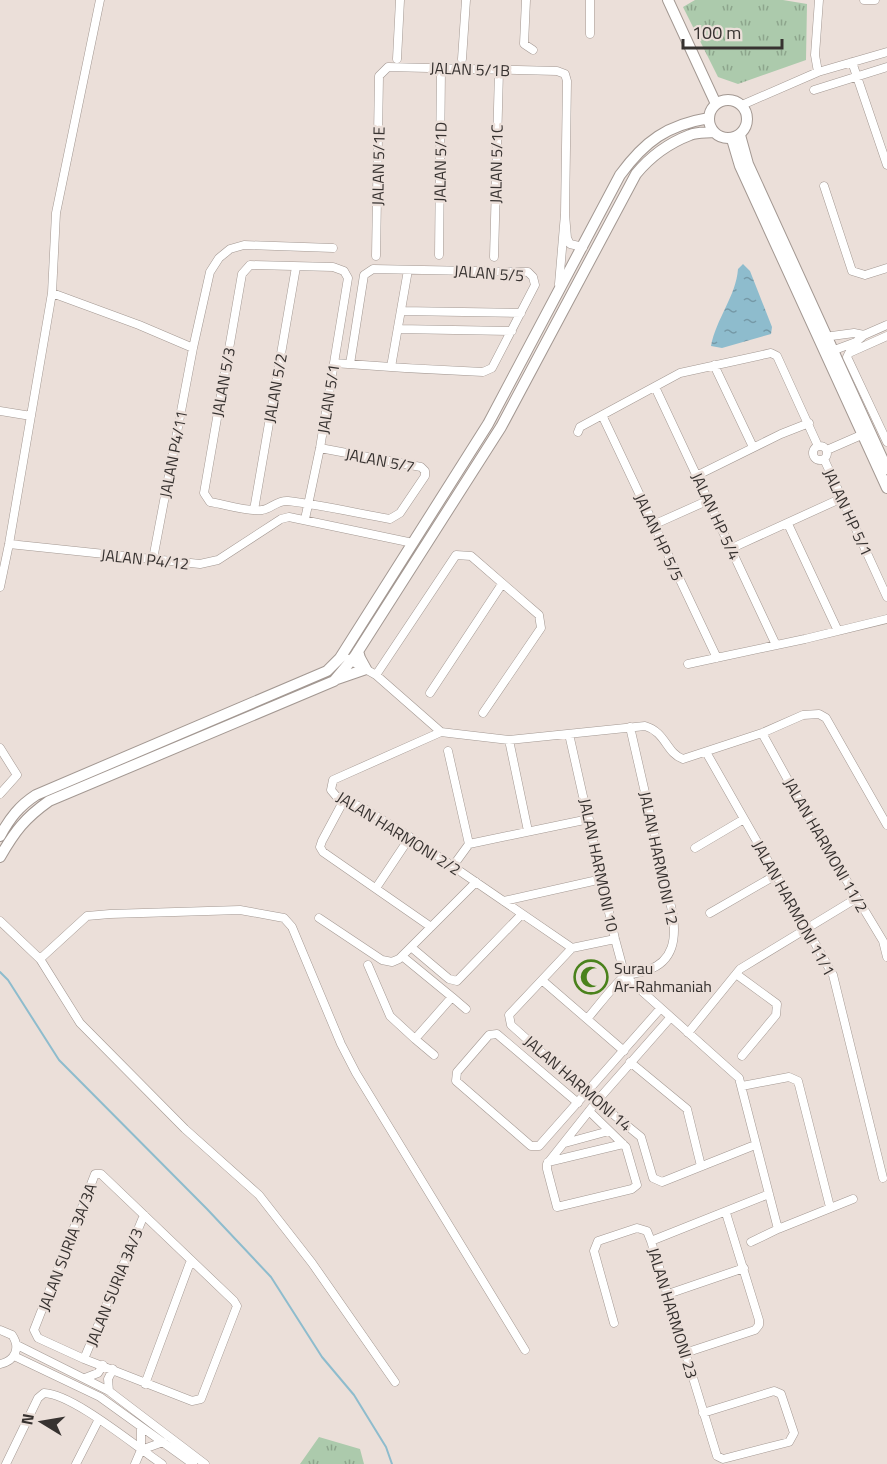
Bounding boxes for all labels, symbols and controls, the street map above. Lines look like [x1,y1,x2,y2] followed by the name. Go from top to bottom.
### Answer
[683,12,782,50] scale bar
[692,19,741,46] text: 100 m
[430,56,511,82] street label: JALAN 5/1B
[427,122,453,202] street label: JALAN 5/1D
[483,124,509,204] street label: JALAN 5/1C
[365,126,391,206] street label: JALAN 5/1E
[453,259,525,287] street label: JALAN 5/5
[205,345,241,419] street label: JALAN 5/3
[257,351,293,425] street label: JALAN 5/2
[311,362,345,436] street label: JALAN 5/1
[153,408,193,500] street label: JALAN P4/11
[343,442,417,478] street label: JALAN 5/7
[817,464,879,560] street label: JALAN HP 5/1
[685,468,747,564] street label: JALAN HP 5/4
[628,489,690,585] street label: JALAN HP 5/5
[100,542,190,576] street label: JALAN P4/12
[778,773,874,917] street label: JALAN HARMONI 11/2
[332,785,466,881] street label: JALAN HARMONI 2/2
[633,789,685,927] street label: JALAN HARMONI 12
[573,796,625,934] street label: JALAN HARMONI 10
[747,836,841,980] street label: JALAN HARMONI 11/1
[614,956,712,998] place label: Surau Ar-Rahmaniah
[573,959,609,995] mosque icon: Surau Ar-Rahmaniah
[519,1029,637,1137] street label: JALAN HARMONI 14
[32,1179,103,1314] street label: JALAN SURIA 3A/3A
[79,1224,149,1350] street label: JALAN SURIA 3A/3
[642,1244,704,1382] street label: JALAN HARMONI 23
[12,1392,72,1452] north arrow
[14,1411,40,1427] text: N

